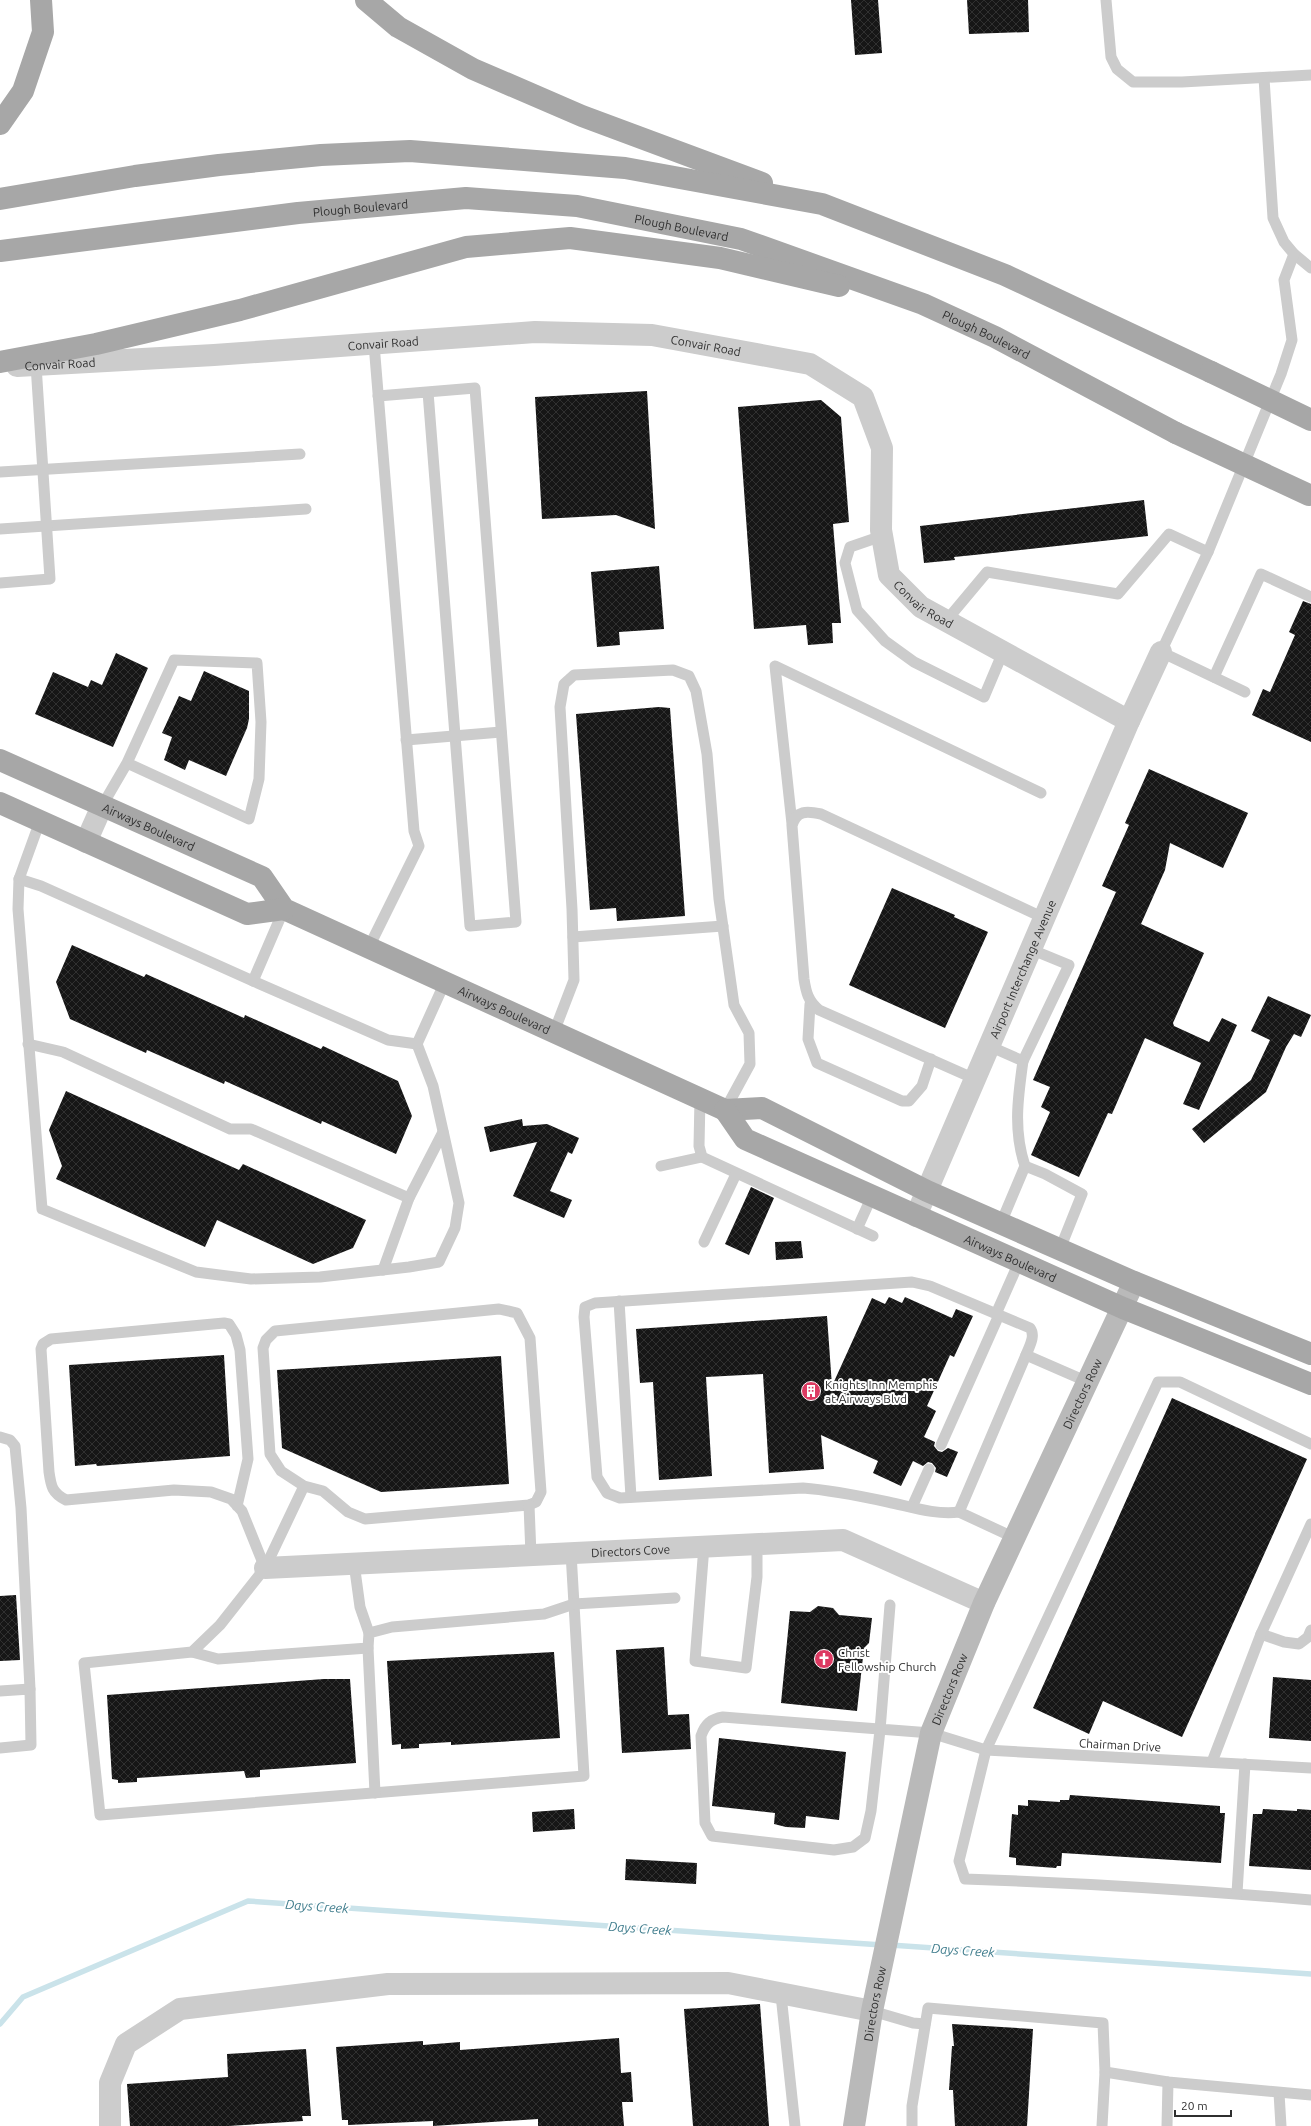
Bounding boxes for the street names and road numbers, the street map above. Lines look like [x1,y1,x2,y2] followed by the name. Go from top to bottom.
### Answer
[312,197,409,218] street label: Plough Boulevard
[633,211,730,243] street label: Plough Boulevard
[941,307,1032,361] street label: Plough Boulevard
[670,332,742,358] street label: Convair Road
[347,334,419,352] street label: Convair Road
[24,355,96,372] street label: Convair Road
[892,578,956,630] street label: Convair Road
[101,800,197,853] street label: Airways Boulevard
[987,898,1058,1040] street label: Airport Interchange Avenue
[456,983,552,1036] street label: Airways Boulevard
[962,1231,1059,1284] street label: Airways Boulevard
[1060,1356,1104,1431] street label: Directors Row
[591,1542,670,1559] street label: Directors Cove
[928,1651,970,1727] street label: Directors Row
[1079,1736,1161,1754] street label: Chairman Drive
[861,1964,888,2042] street label: Directors Row

